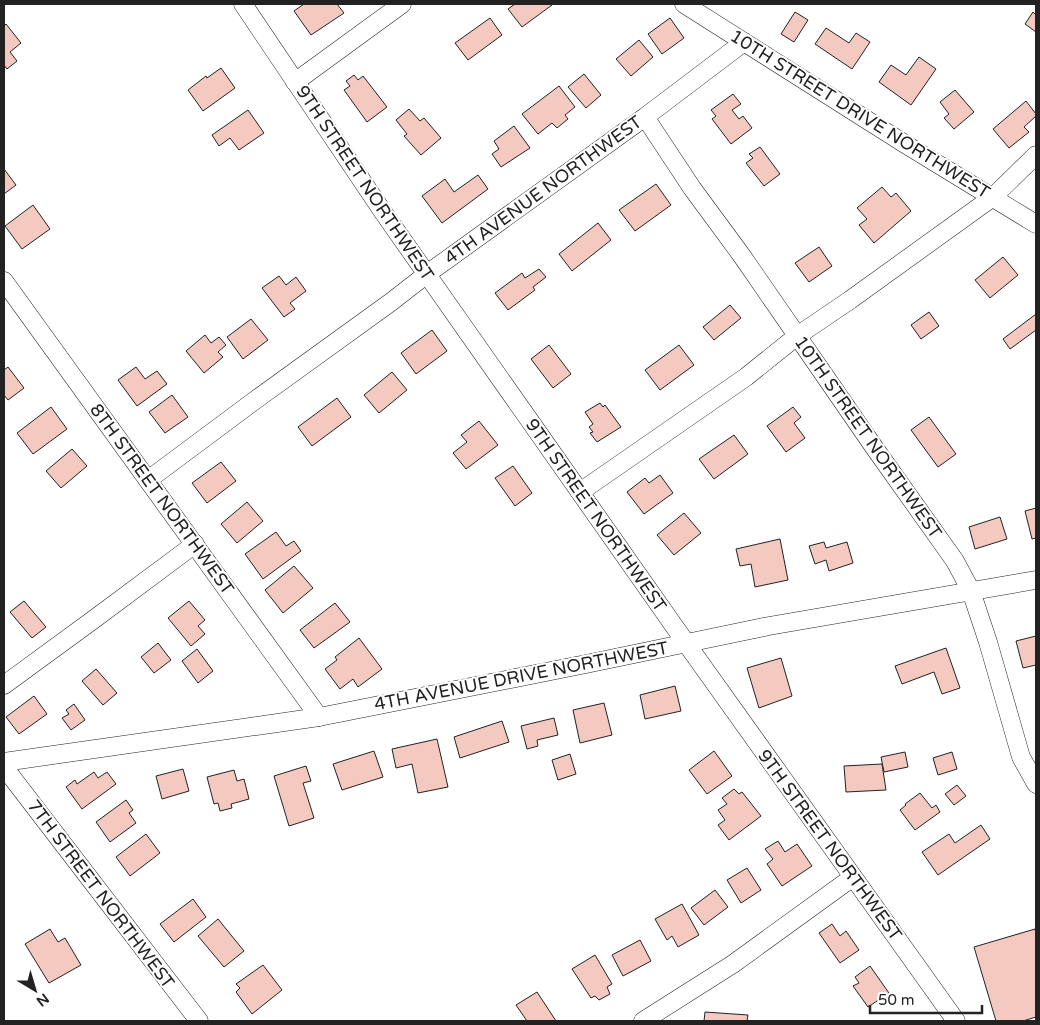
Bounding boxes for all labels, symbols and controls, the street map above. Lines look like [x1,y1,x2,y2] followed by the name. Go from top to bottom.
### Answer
[726,25,994,203] street label: 10TH STREET DRIVE NORTHWEST
[291,81,439,285] street label: 9TH STREET NORTHWEST
[440,111,646,269] street label: 4TH AVENUE NORTHWEST
[790,332,946,543] street label: 10TH STREET NORTHWEST
[85,399,239,599] street label: 8TH STREET NORTHWEST
[521,414,671,616] street label: 9TH STREET NORTHWEST
[372,637,670,715] street label: 4TH AVENUE DRIVE NORTHWEST
[753,745,907,945] street label: 9TH STREET NORTHWEST
[23,795,179,993] street label: 7TH STREET NORTHWEST
[10,965,60,1015] north arrow
[870,982,982,1014] scale bar
[33,990,52,1010] text: N
[878,991,915,1009] text: 50 m

